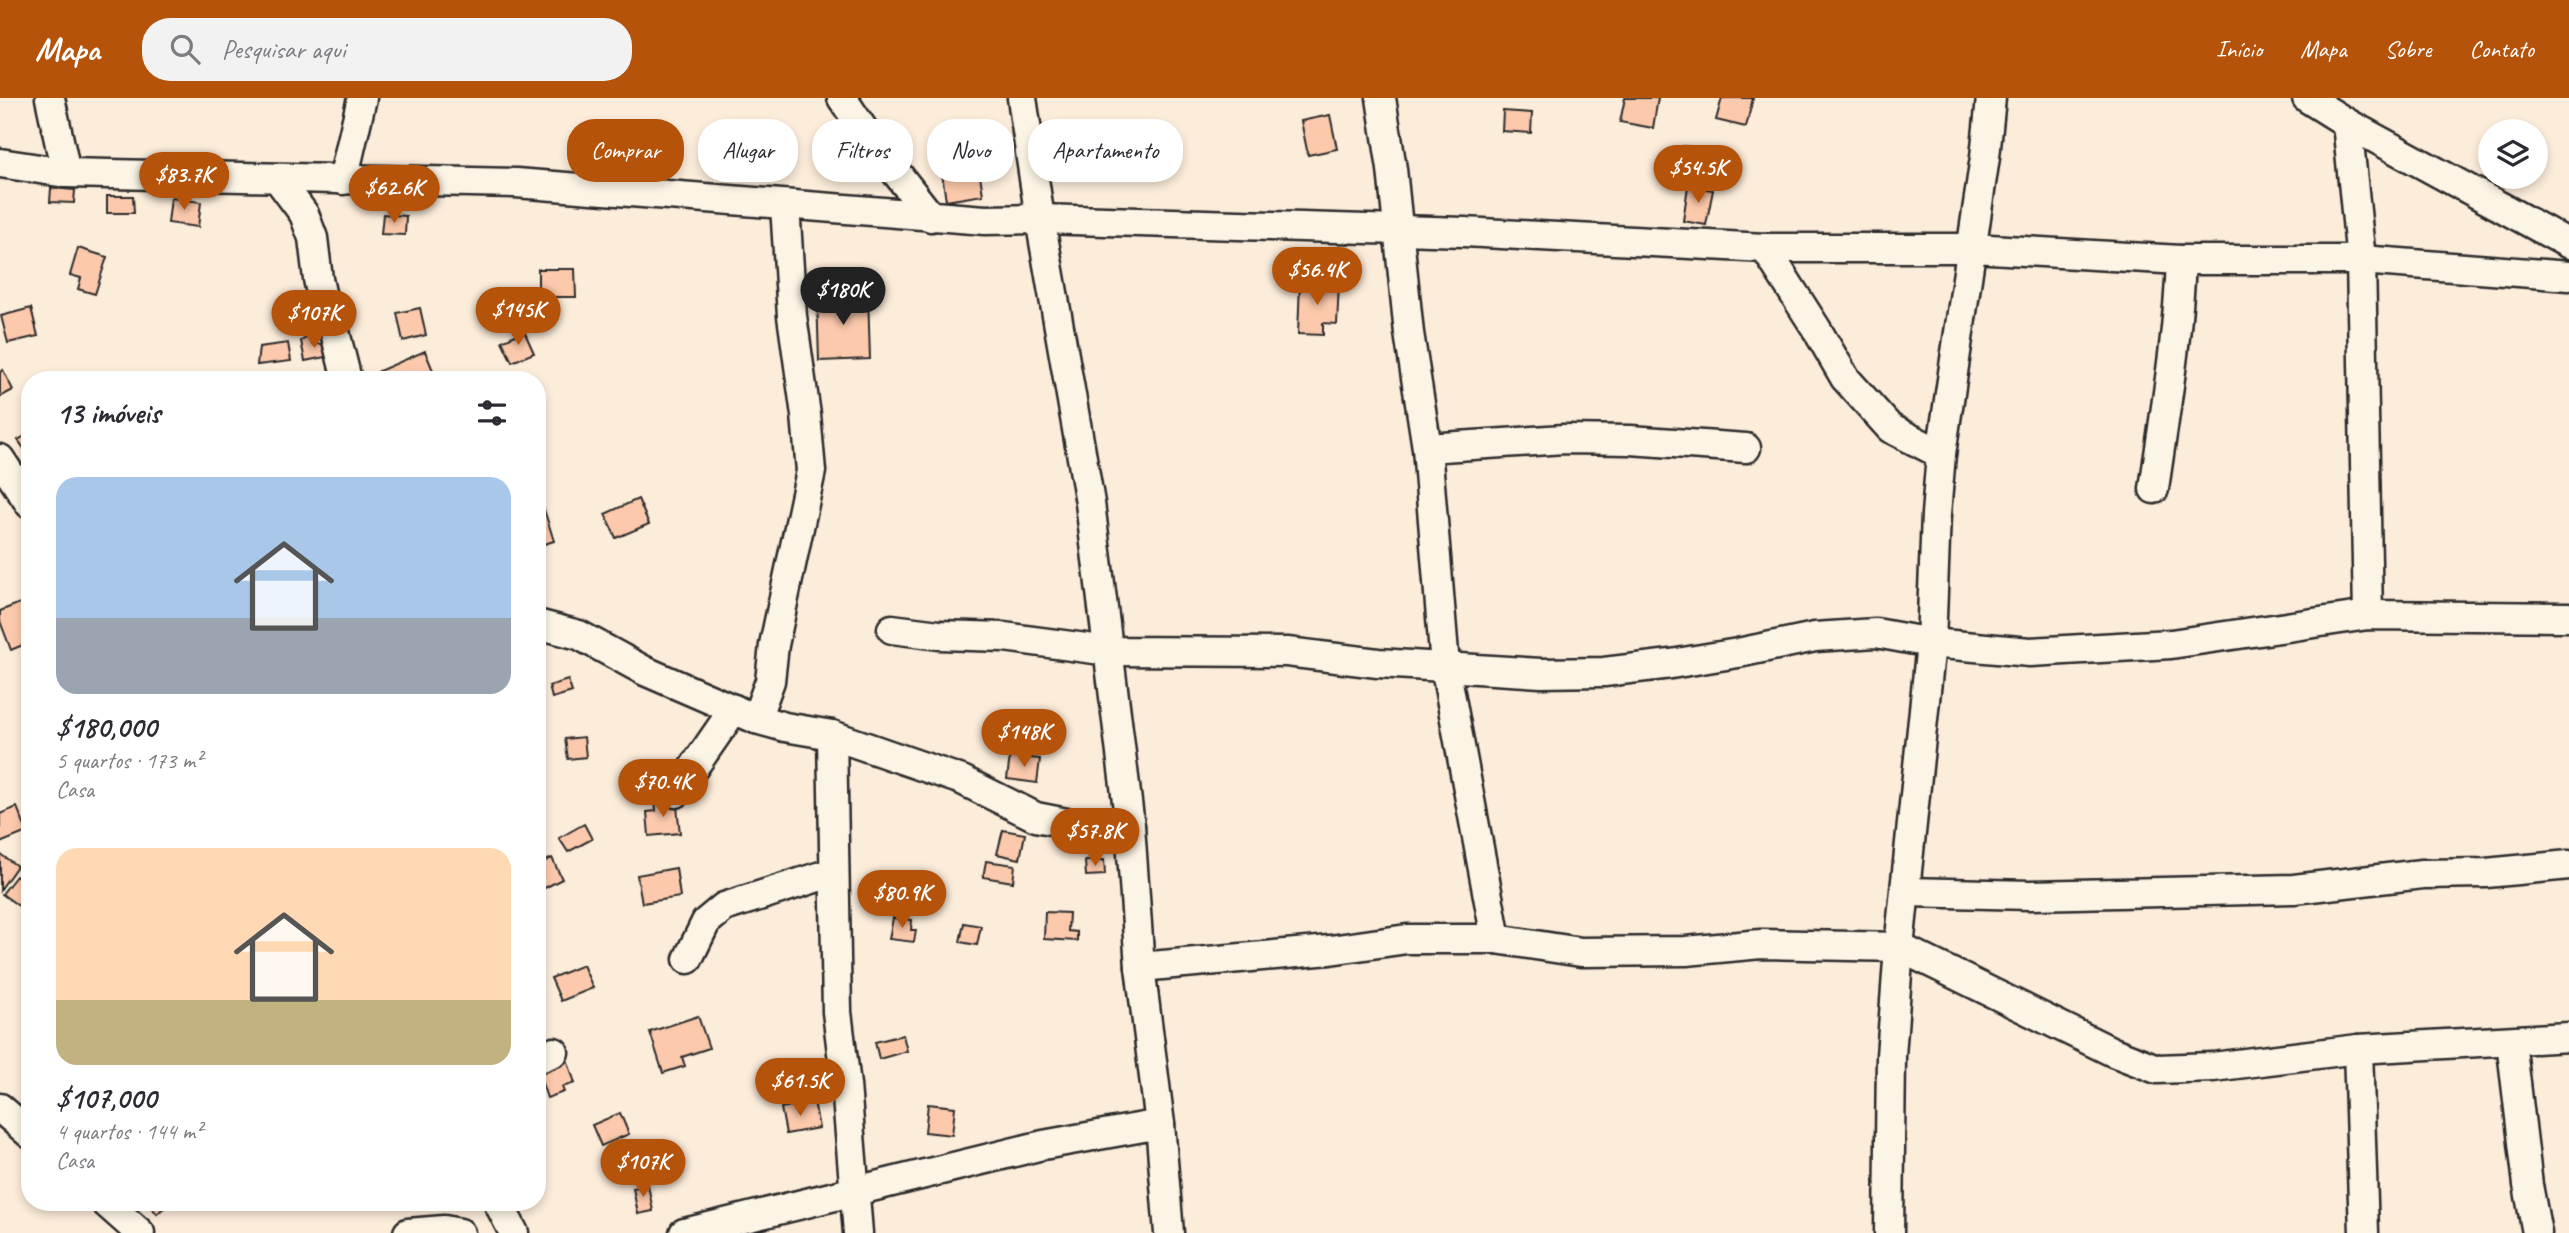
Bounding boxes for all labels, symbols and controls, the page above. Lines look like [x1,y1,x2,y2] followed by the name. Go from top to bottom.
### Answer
[142,18,632,81] search box
[35,28,100,70] text: Mapa
[166,30,204,68] icon: search
[222,33,346,66] text: Pesquisar aqui
[2216,34,2262,64] text: Início
[2300,34,2347,64] text: Mapa
[2385,34,2431,64] text: Sobre
[2469,34,2534,64] text: Contato
[567,119,684,182] chip: Comprar
[698,119,798,182] chip: Alugar
[812,119,913,182] chip: Filtros
[927,119,1014,182] chip: Novo
[1028,119,1183,182] chip: Apartamento
[2478,119,2548,189] map controls
[2478,119,2548,189] button: layers
[1641,146,1755,205] pin: $54.5K
[127,152,241,212] pin: $83.7K
[1670,153,1726,182] text: $54.5K
[155,160,213,189] text: $83.7K
[337,166,451,225] pin: $62.6K
[365,173,423,202] text: $62.6K
[1260,248,1374,307] pin: $56.4K
[1288,255,1346,284] text: $56.4K
[794,268,892,327] pin: $180K
[816,275,870,304] text: $180K
[469,288,567,347] pin: $145K
[265,290,363,350] pin: $107K
[492,295,544,324] text: $145K
[288,298,341,327] text: $107K
[56,394,160,432] text: 13 imóveis
[473,394,511,432] icon: filters
[221,523,347,649] icon: home
[56,708,156,746] text: $180,000
[975,710,1073,769] pin: $148K
[997,717,1051,746] text: $148K
[56,746,202,775] text: 5 quartos · 173 m²
[606,760,720,819] pin: $70.4K
[634,767,692,796] text: $70.4K
[56,775,94,804] text: Casa
[1038,808,1152,868] pin: $57.8K
[1066,816,1124,845] text: $57.8K
[845,870,959,930] pin: $80.9K
[873,878,931,907] text: $80.9K
[221,894,347,1020] icon: home
[743,1058,857,1118] pin: $61.5K
[771,1066,829,1095] text: $61.5K
[56,1079,156,1117] text: $107,000
[56,1117,202,1146] text: 4 quartos · 144 m²
[594,1140,692,1199] pin: $107K
[56,1146,94,1175] text: Casa
[617,1147,670,1176] text: $107K

